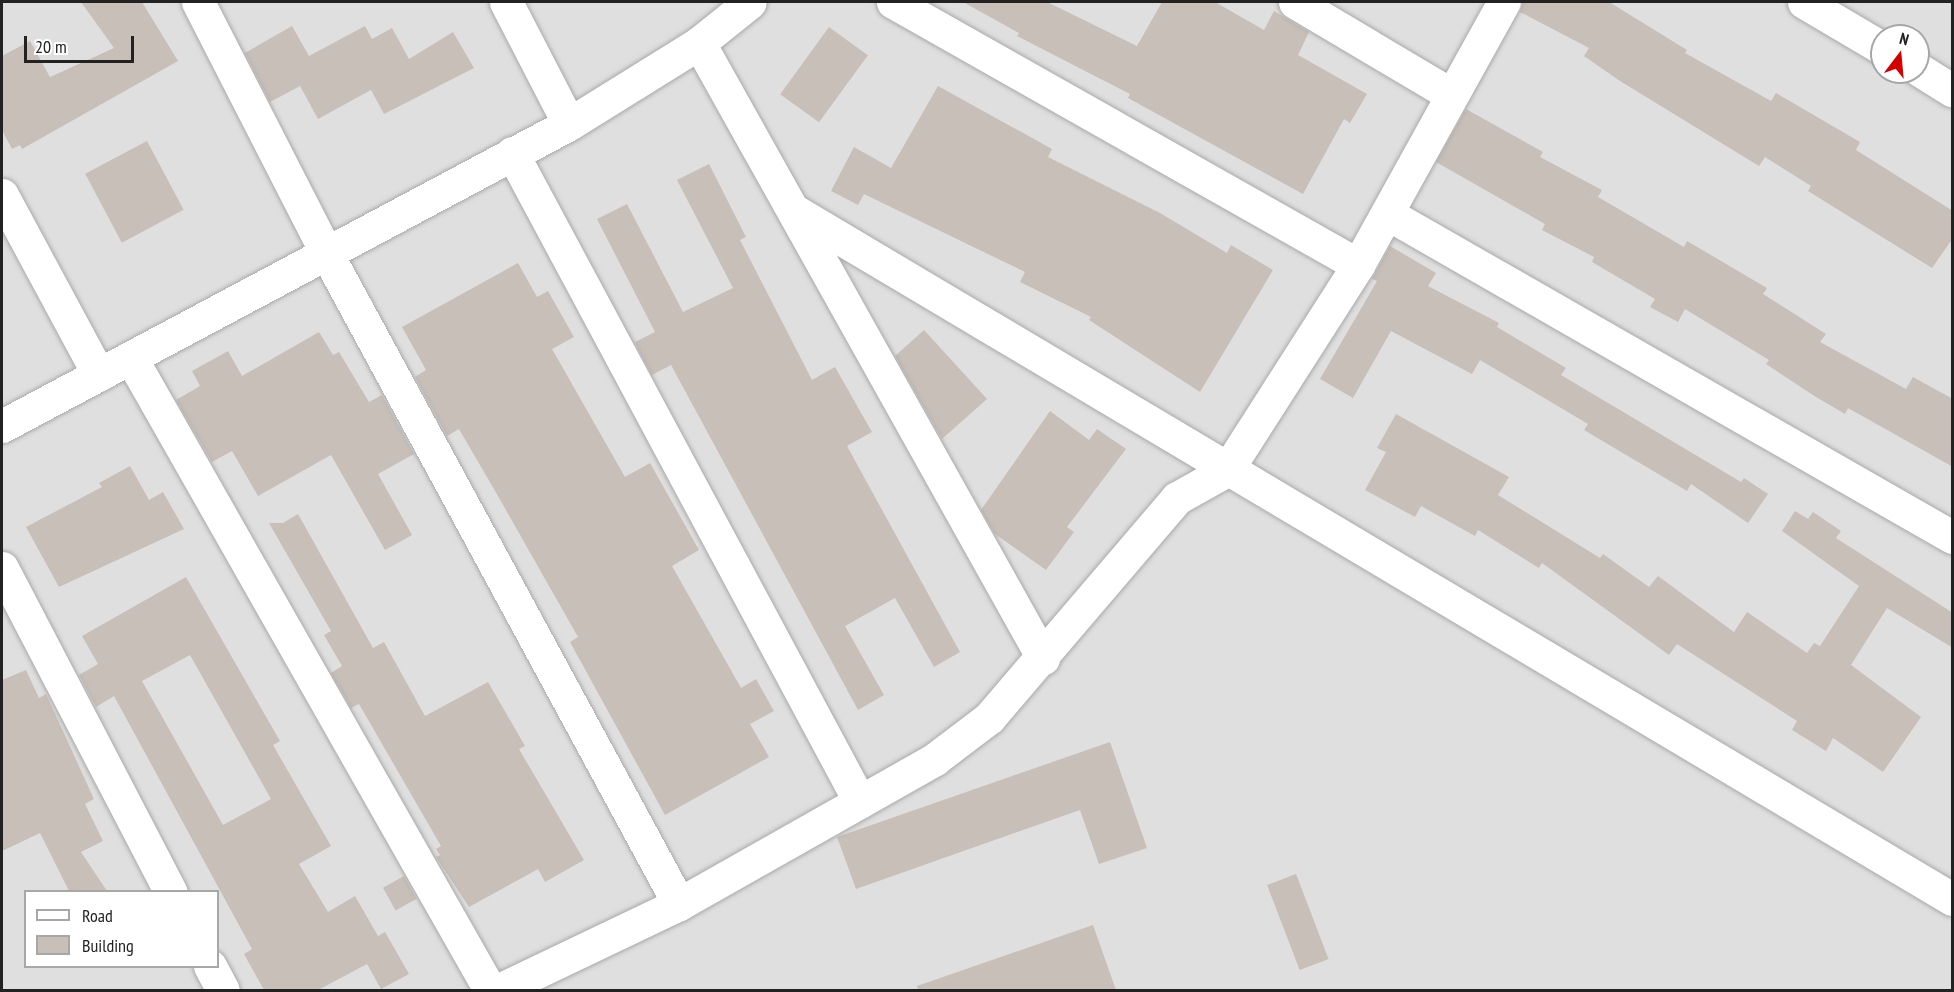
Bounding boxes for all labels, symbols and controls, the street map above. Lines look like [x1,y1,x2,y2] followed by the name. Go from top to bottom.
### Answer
[27,24,136,62] scale bar
[1870,24,1930,84] north arrow
[1897,28,1911,49] text: N
[35,35,67,58] text: 20 m
[24,890,219,968] legend
[82,904,113,927] text: Road
[82,934,134,957] text: Building

